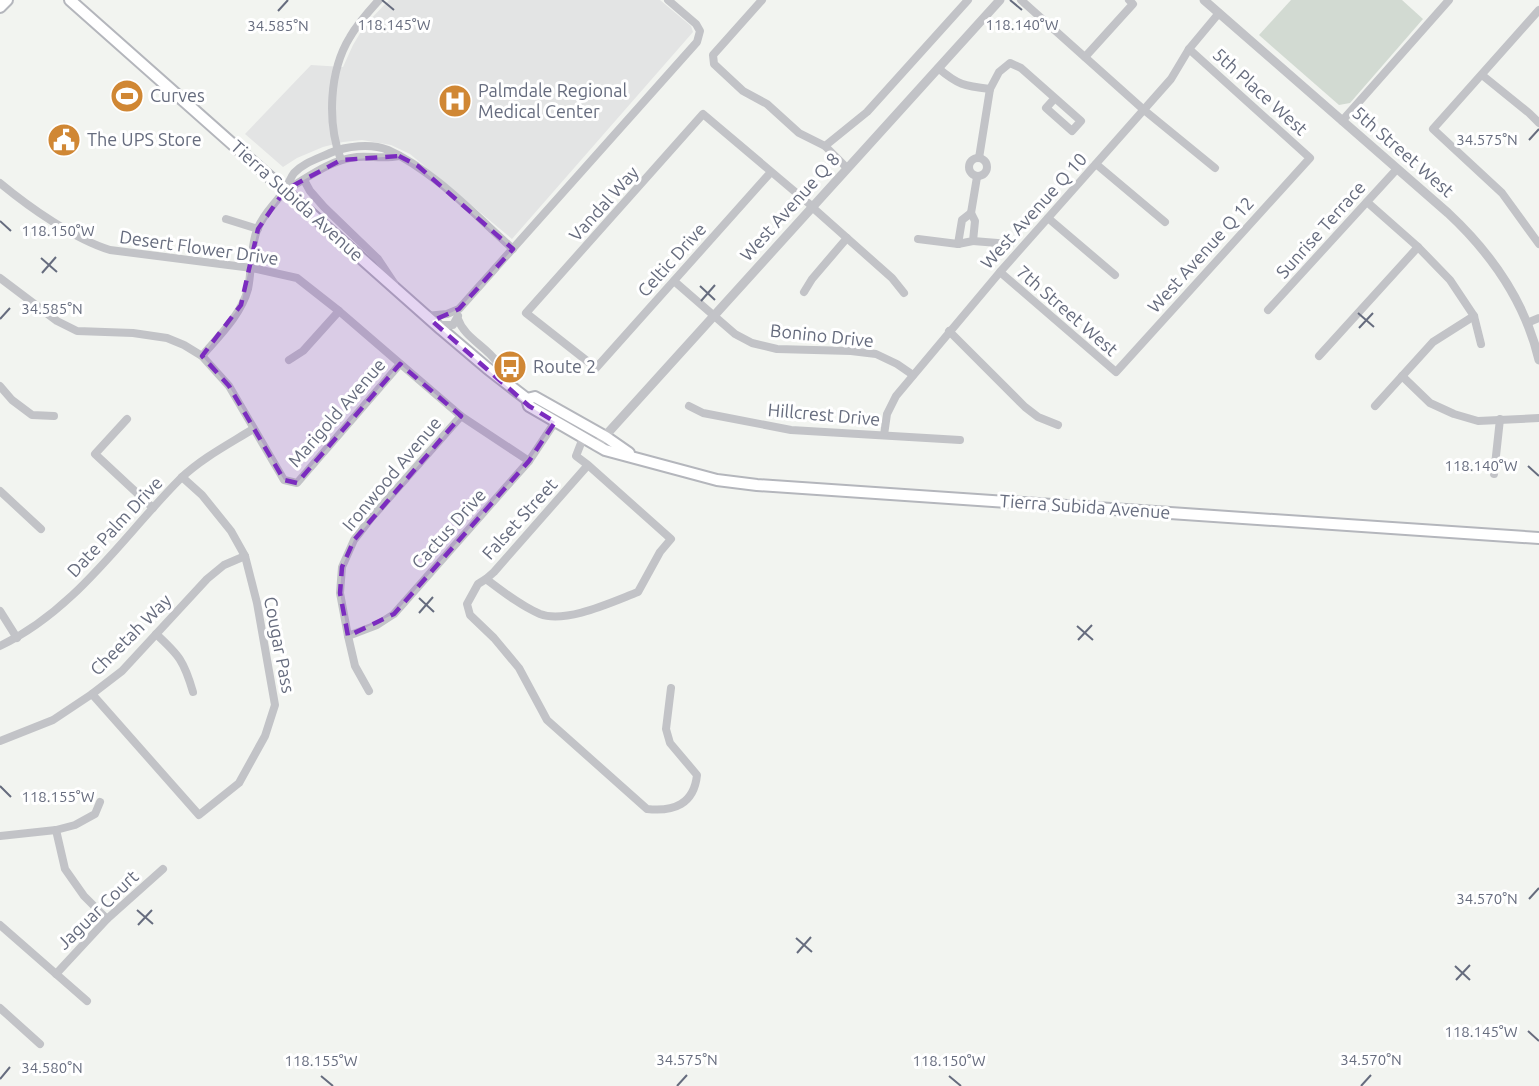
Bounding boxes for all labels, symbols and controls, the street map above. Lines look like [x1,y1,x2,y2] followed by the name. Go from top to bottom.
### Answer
[357,16,431,33] text: 118.145°W
[985,16,1059,33] text: 118.140°W
[247,17,309,34] text: 34.585°N
[1209,44,1312,139] street label: 5th Place West
[109,78,145,114] sports icon: Curves
[478,80,628,121] place label: Palmdale Regional Medical Center
[437,83,473,119] hospital icon: Palmdale Regional Medical Center
[150,85,205,105] place label: Curves
[1349,102,1458,201] street label: 5th Street West
[46,122,82,158] public building icon: The UPS Store
[87,129,202,149] place label: The UPS Store
[1456,131,1518,148] text: 34.575°N
[227,136,368,265] street label: Tierra Subida Avenue
[736,148,844,265] street label: West Avenue Q 8
[976,148,1091,273] street label: West Avenue Q 10
[565,162,642,245] street label: Vandal Way
[1272,177,1369,282] street label: Sunrise Terrace
[1143,192,1258,317] street label: West Avenue Q 12
[633,218,710,300] street label: Celtic Drive
[21,222,95,239] text: 118.150°W
[118,226,280,268] street label: Desert Flower Drive
[1013,261,1122,360] street label: 7th Street West
[21,300,83,317] text: 34.585°N
[769,320,875,350] street label: Bonino Drive
[492,349,528,385] bus stop icon: Route 2
[284,354,389,471] street label: Marigold Avenue
[533,356,596,376] place label: Route 2
[767,399,881,429] street label: Hillcrest Drive
[338,412,445,534] street label: Ironwood Avenue
[1444,457,1518,474] text: 118.140°W
[63,472,166,581] street label: Date Palm Drive
[478,474,561,563] street label: Falset Street
[407,484,489,572] street label: Cactus Drive
[999,490,1171,522] street label: Tierra Subida Avenue
[86,589,175,679] street label: Cheetah Way
[261,595,299,695] street label: Cougar Pass
[21,788,95,805] text: 118.155°W
[53,866,142,953] street label: Jaguar Court
[1456,890,1518,907] text: 34.570°N
[1444,1023,1518,1040] text: 118.145°W
[656,1051,718,1068] text: 34.575°N
[1340,1051,1402,1068] text: 34.570°N
[284,1052,358,1069] text: 118.155°W
[912,1052,986,1069] text: 118.150°W
[21,1059,83,1076] text: 34.580°N

